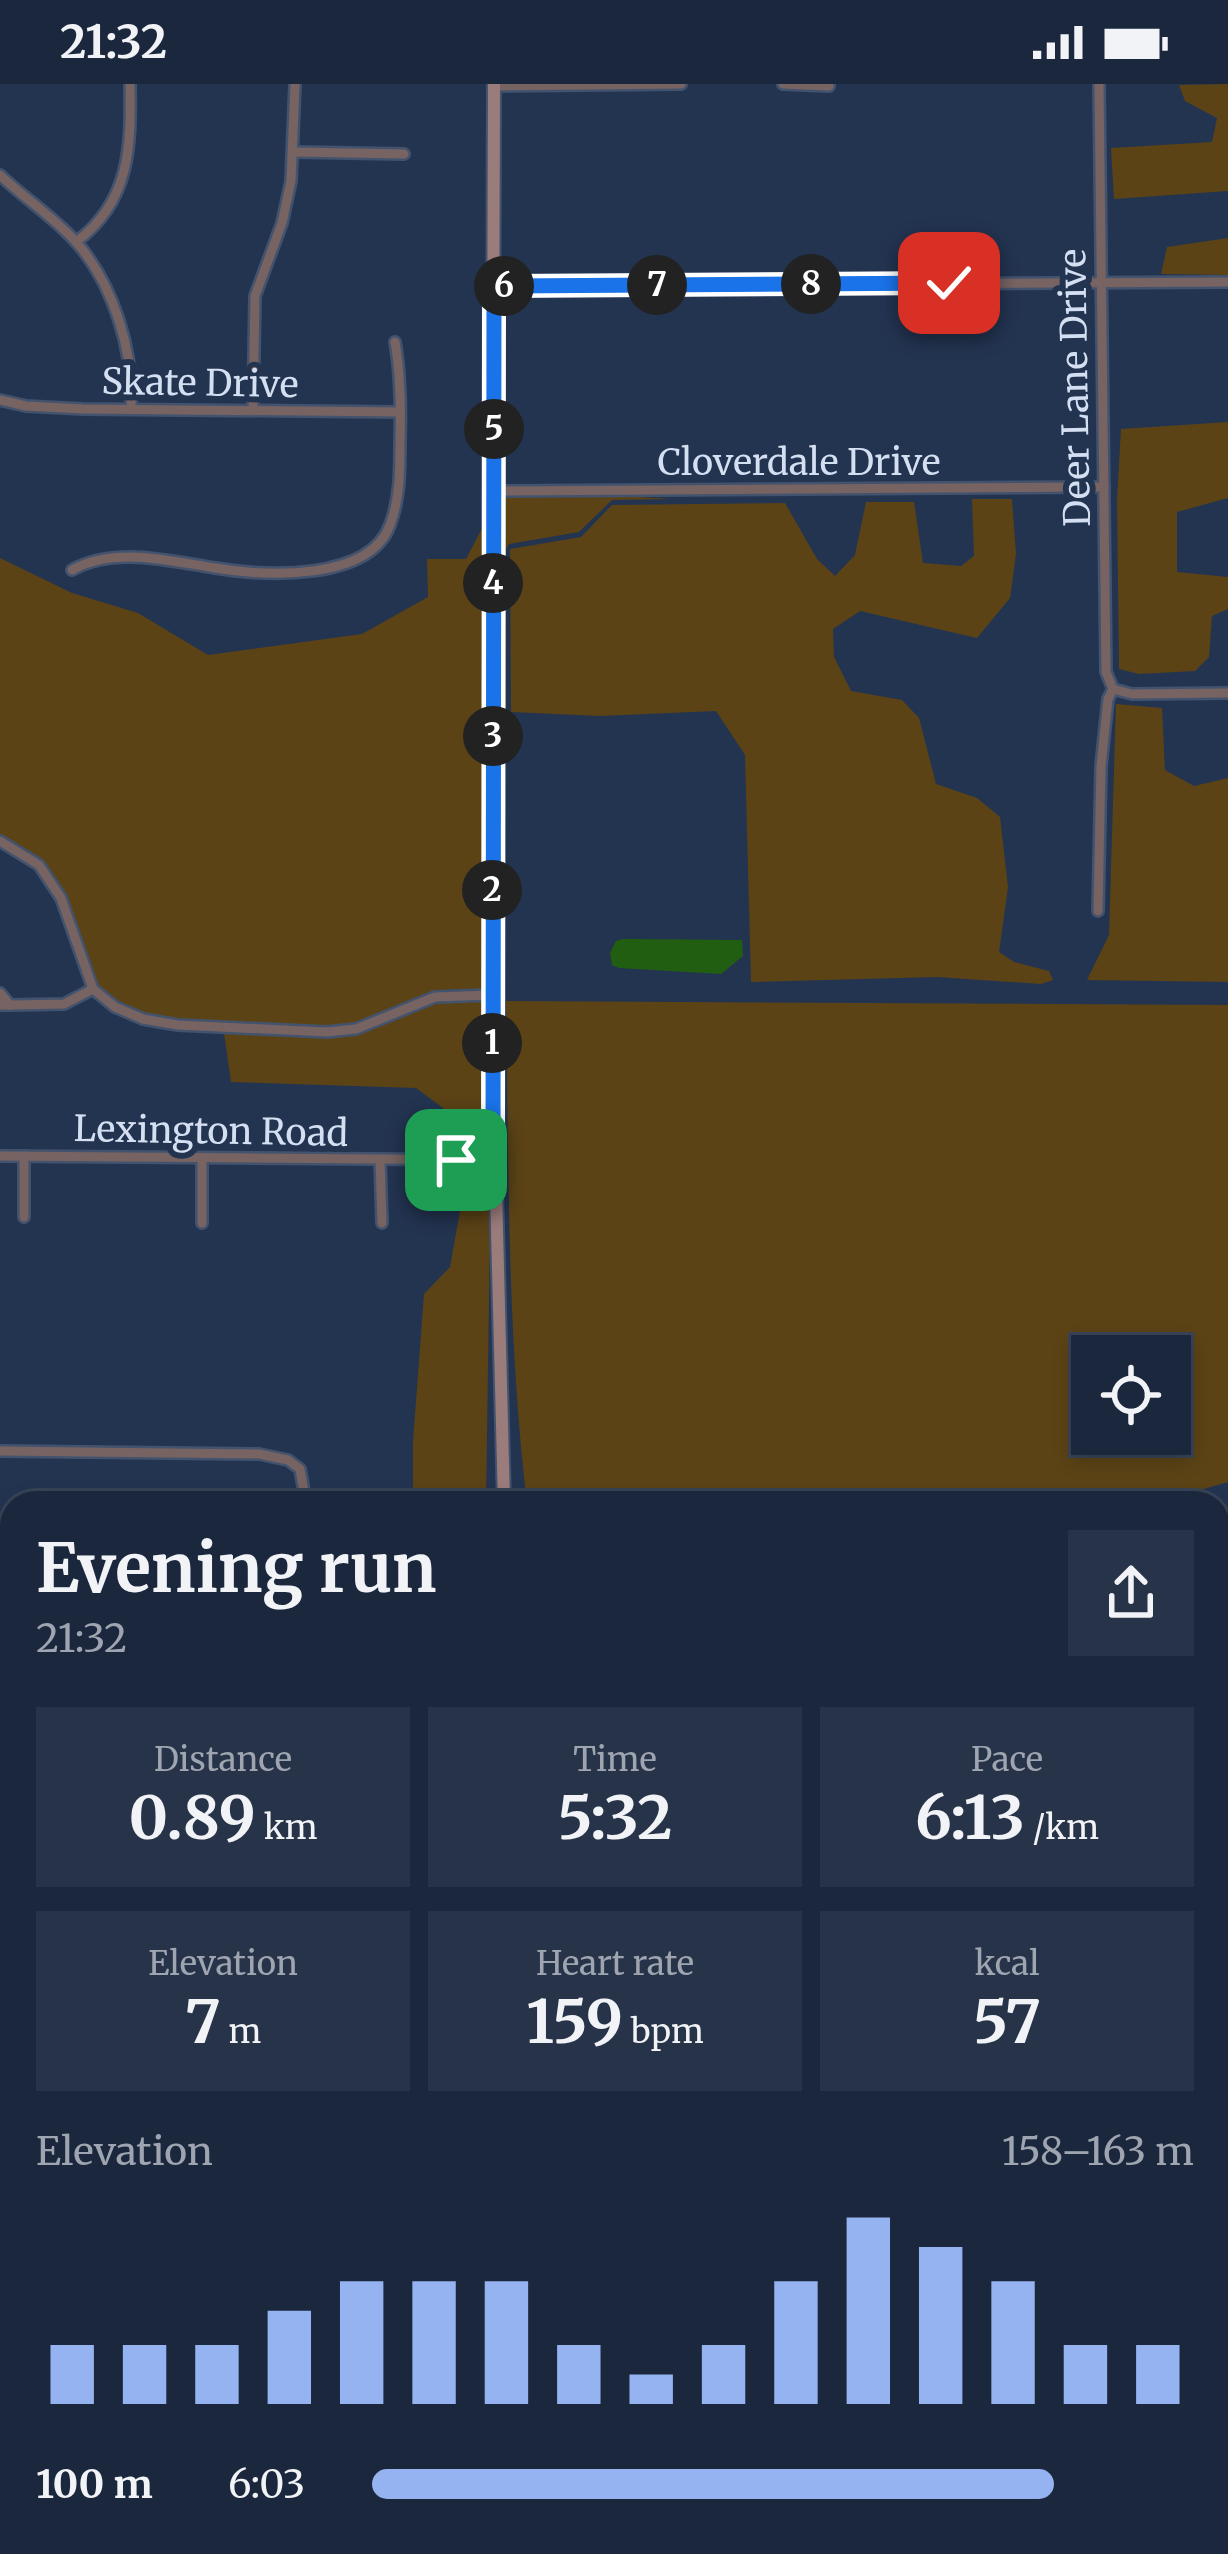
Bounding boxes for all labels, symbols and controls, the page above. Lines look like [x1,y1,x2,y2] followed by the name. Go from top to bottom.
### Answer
[60,14,167,70] text: 21:32
[898,232,1000,334] pin
[1050,249,1100,527] street label: Deer Lane Drive
[916,250,982,316] icon: check
[781,254,841,314] pin: 8
[627,255,687,315] pin: 7
[474,256,534,316] pin: 6
[801,263,821,304] text: 8
[647,264,667,305] text: 7
[494,265,514,306] text: 6
[101,359,299,407] street label: Skate Drive
[464,399,524,459] pin: 5
[484,408,504,449] text: 5
[658,440,940,485] street label: Cloverdale Drive
[463,553,523,613] pin: 4
[483,562,503,603] text: 4
[463,706,523,766] pin: 3
[484,715,502,756] text: 3
[462,860,522,920] pin: 2
[482,869,502,910] text: 2
[462,1013,522,1073] pin: 1
[484,1022,500,1063] text: 1
[73,1106,349,1156] street label: Lexington Road
[405,1109,507,1211] pin
[423,1127,489,1193] icon: arrive
[1071,1335,1191,1455] map controls
[1071,1335,1191,1455] button: locate
[36,1527,437,1610] text: Evening run
[1068,1530,1194,1656] button: share
[36,1614,127,1663] text: 21:32
[154,1739,292,1780] text: Distance
[573,1739,657,1780] text: Time
[971,1739,1043,1780] text: Pace
[129,1780,256,1855] text: 0.89
[558,1780,672,1855] text: 5:32
[915,1780,1025,1855] text: 6:13
[256,1807,317,1848] text: km
[1025,1807,1099,1848] text: /km
[148,1943,298,1984] text: Elevation
[536,1943,694,1984] text: Heart rate
[975,1943,1039,1984] text: kcal
[185,1984,221,2059] text: 7
[526,1984,623,2059] text: 159
[973,1984,1041,2059] text: 57
[221,2011,261,2052] text: m
[623,2011,704,2052] text: bpm
[36,2127,213,2176] text: Elevation
[1002,2127,1194,2176] text: 158–163 m
[36,2460,153,2509] text: 100 m
[228,2460,305,2509] text: 6:03

